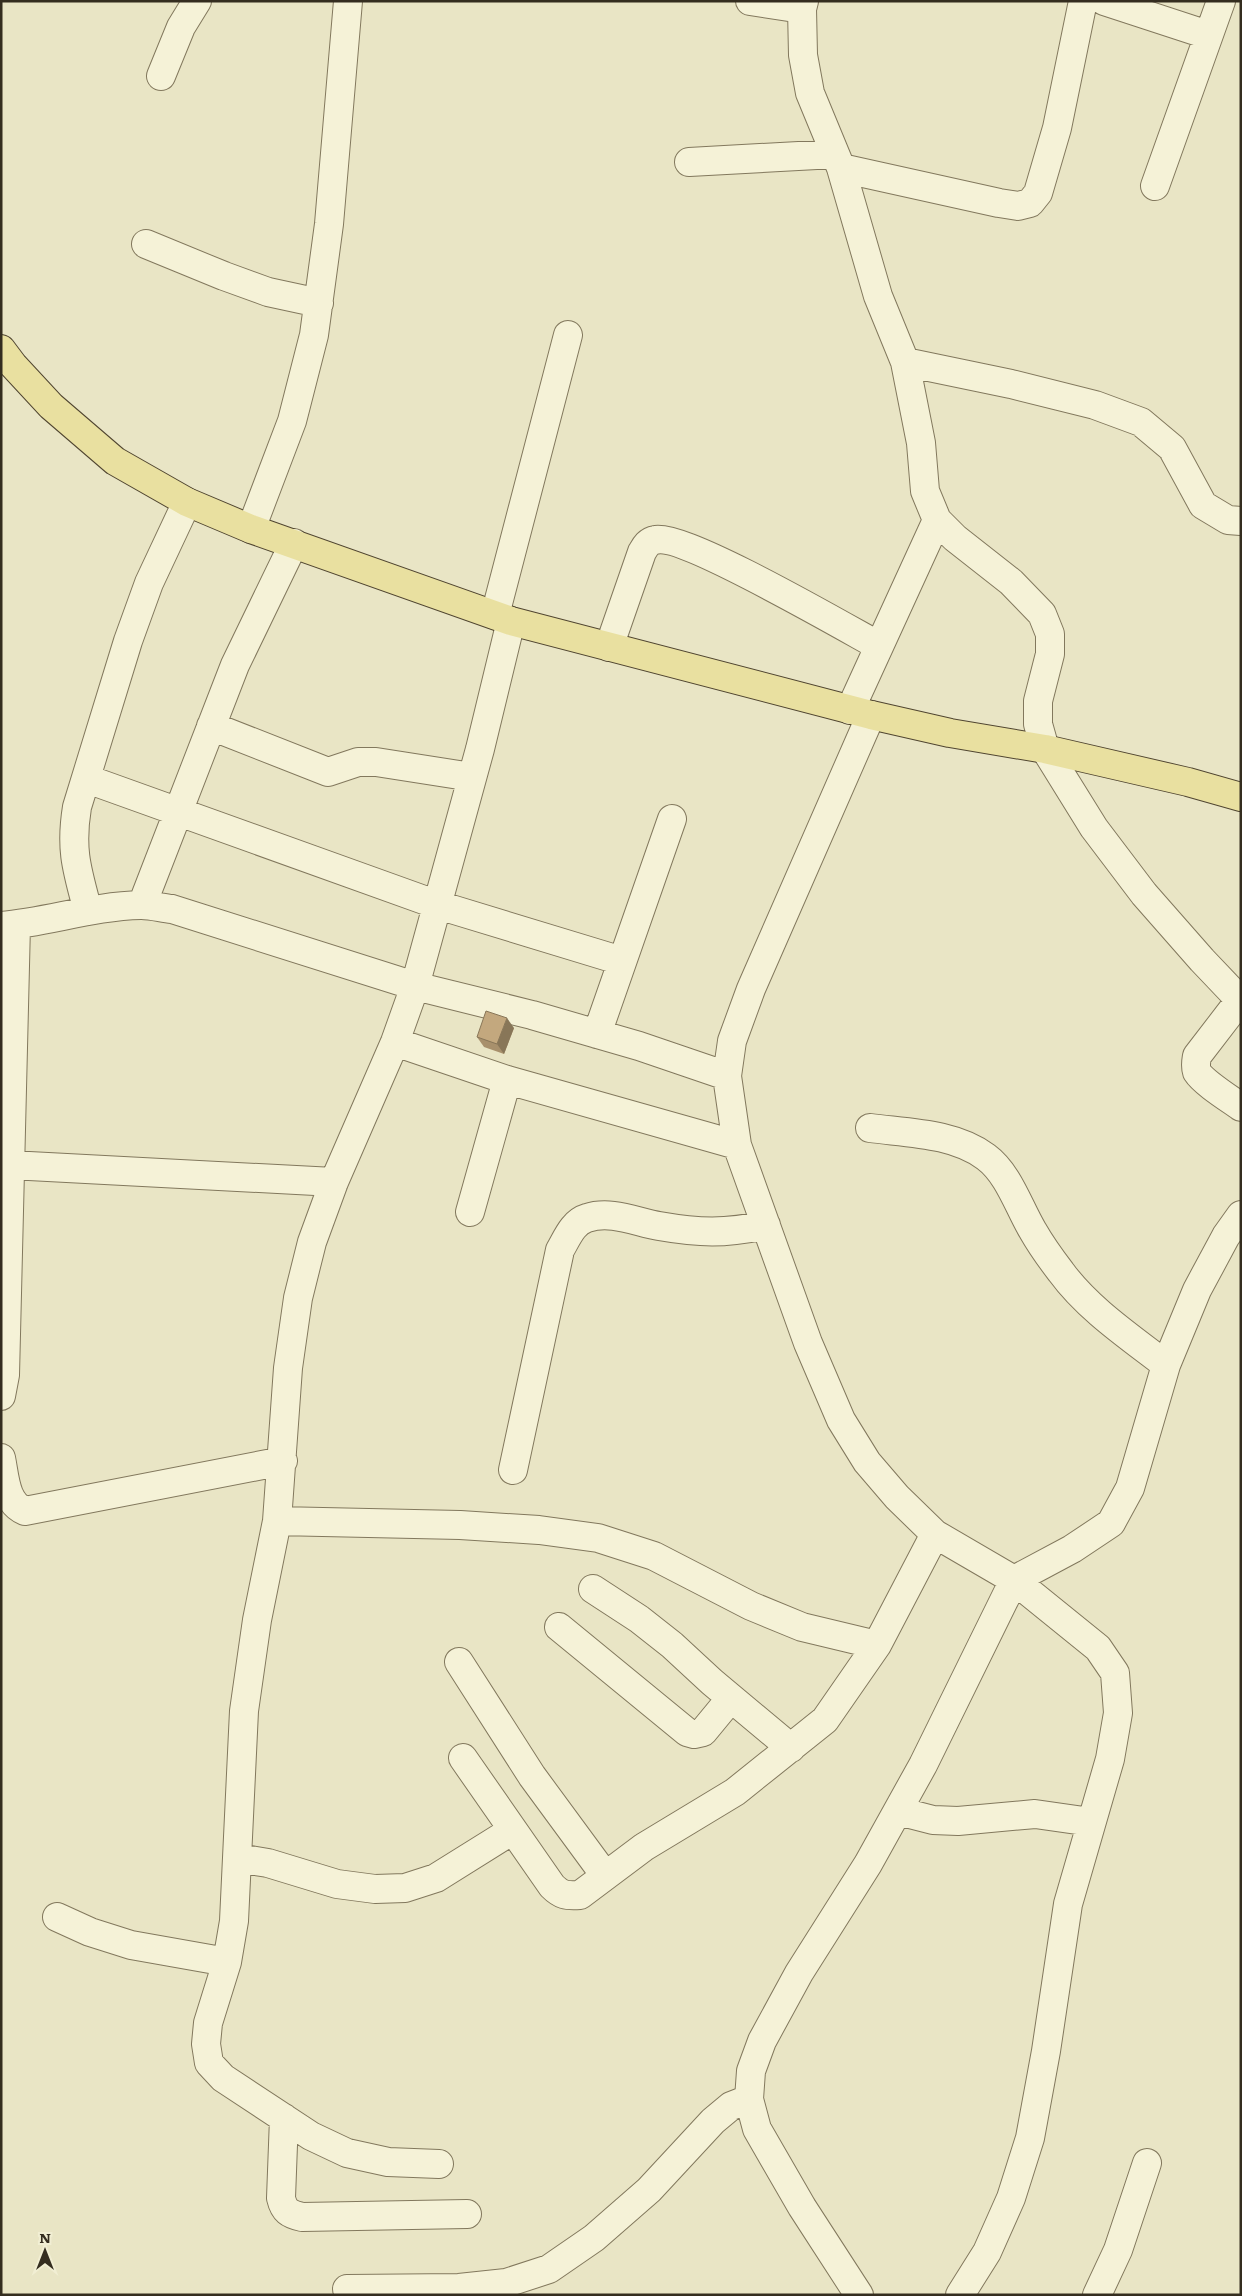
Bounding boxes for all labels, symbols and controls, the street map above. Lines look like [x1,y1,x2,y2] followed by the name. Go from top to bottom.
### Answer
[20,2226,70,2276] north arrow
[39,2227,51,2247] text: N

